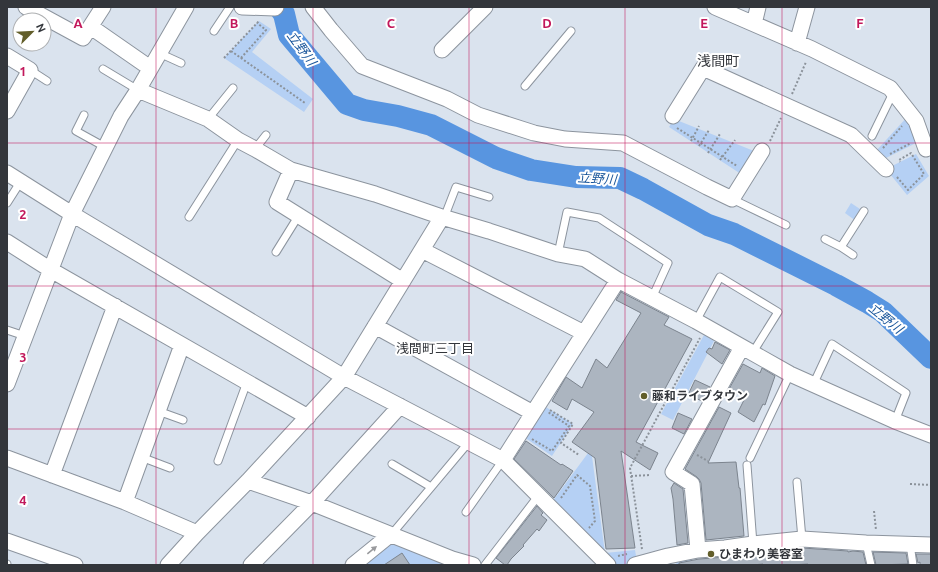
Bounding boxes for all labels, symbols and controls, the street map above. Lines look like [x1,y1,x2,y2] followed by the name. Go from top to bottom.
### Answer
[12,12,52,52] north arrow
[73,16,83,30] text: A
[230,16,239,30] text: B
[387,16,396,30] text: C
[542,16,552,30] text: D
[700,16,708,30] text: E
[856,16,864,30] text: F
[34,22,48,34] text: N
[285,28,320,70] water label: 立野川
[697,53,739,69] district label: 浅間町
[19,64,27,78] text: 1
[577,170,619,186] water label: 立野川
[19,207,27,221] text: 2
[866,300,907,337] water label: 立野川
[396,341,474,355] district label: 浅間町三丁目
[19,350,27,364] text: 3
[652,389,748,402] place label: 藤和ライブタウン
[639,391,649,401] marker: 藤和ライブタウン
[19,493,27,507] text: 4
[366,546,377,554] one-way arrow
[719,547,803,560] place label: ひまわり美容室
[706,549,716,559] marker: ひまわり美容室

